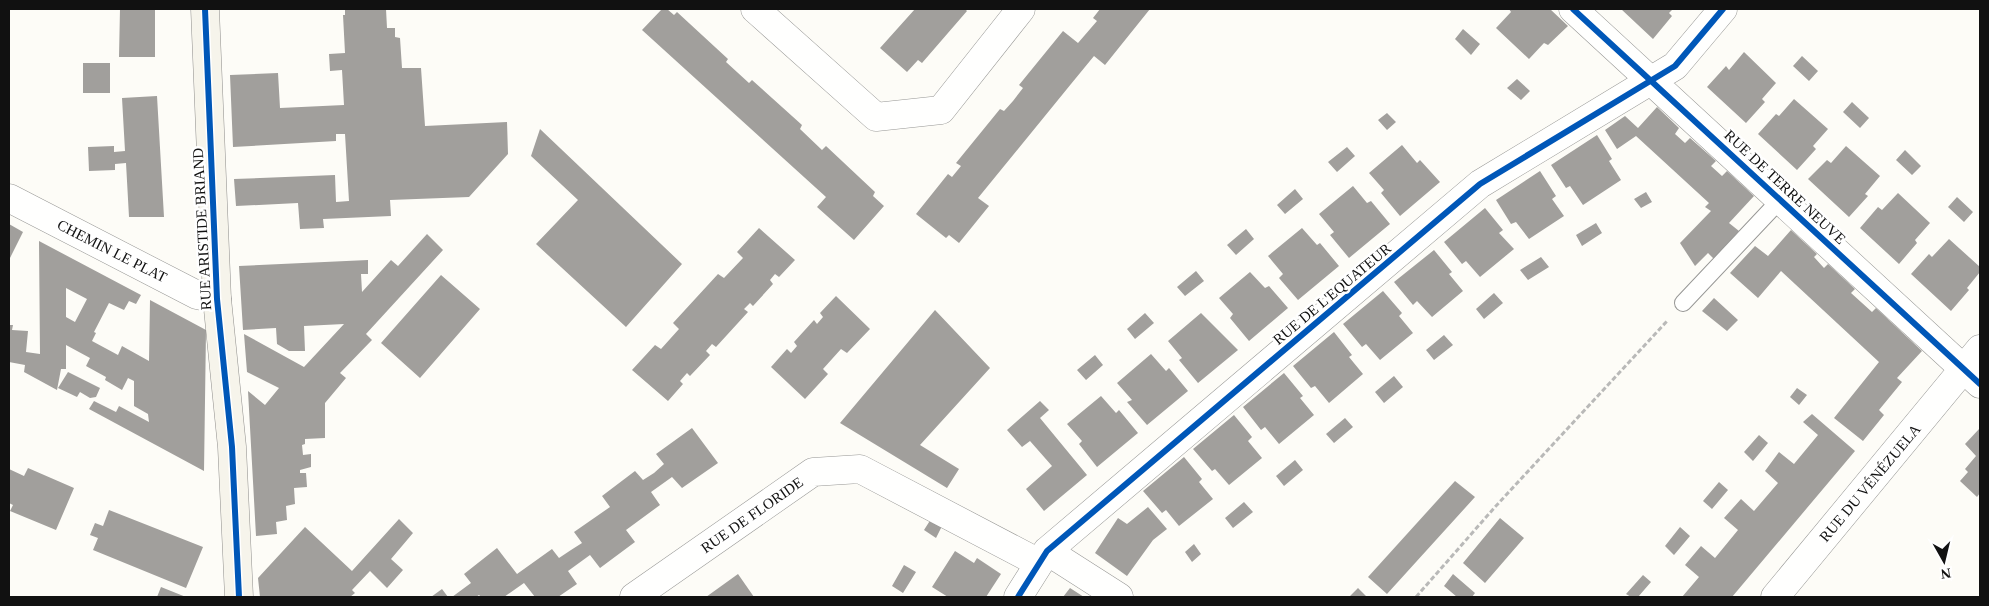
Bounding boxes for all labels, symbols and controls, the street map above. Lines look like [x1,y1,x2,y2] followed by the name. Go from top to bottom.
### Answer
[1721,127,1849,247] street label: RUE DE TERRE NEUVE
[190,147,214,311] street label: RUE ARISTIDE BRIAND
[55,216,169,286] street label: CHEMIN LE PLAT
[1270,240,1394,348] street label: RUE DE L'EQUATEUR
[1816,421,1924,545] street label: RUE DU VÉNÉZUELA
[698,474,806,556] street label: RUE DE FLORIDE
[1919,536,1969,586] north arrow
[1940,565,1952,582] text: N

